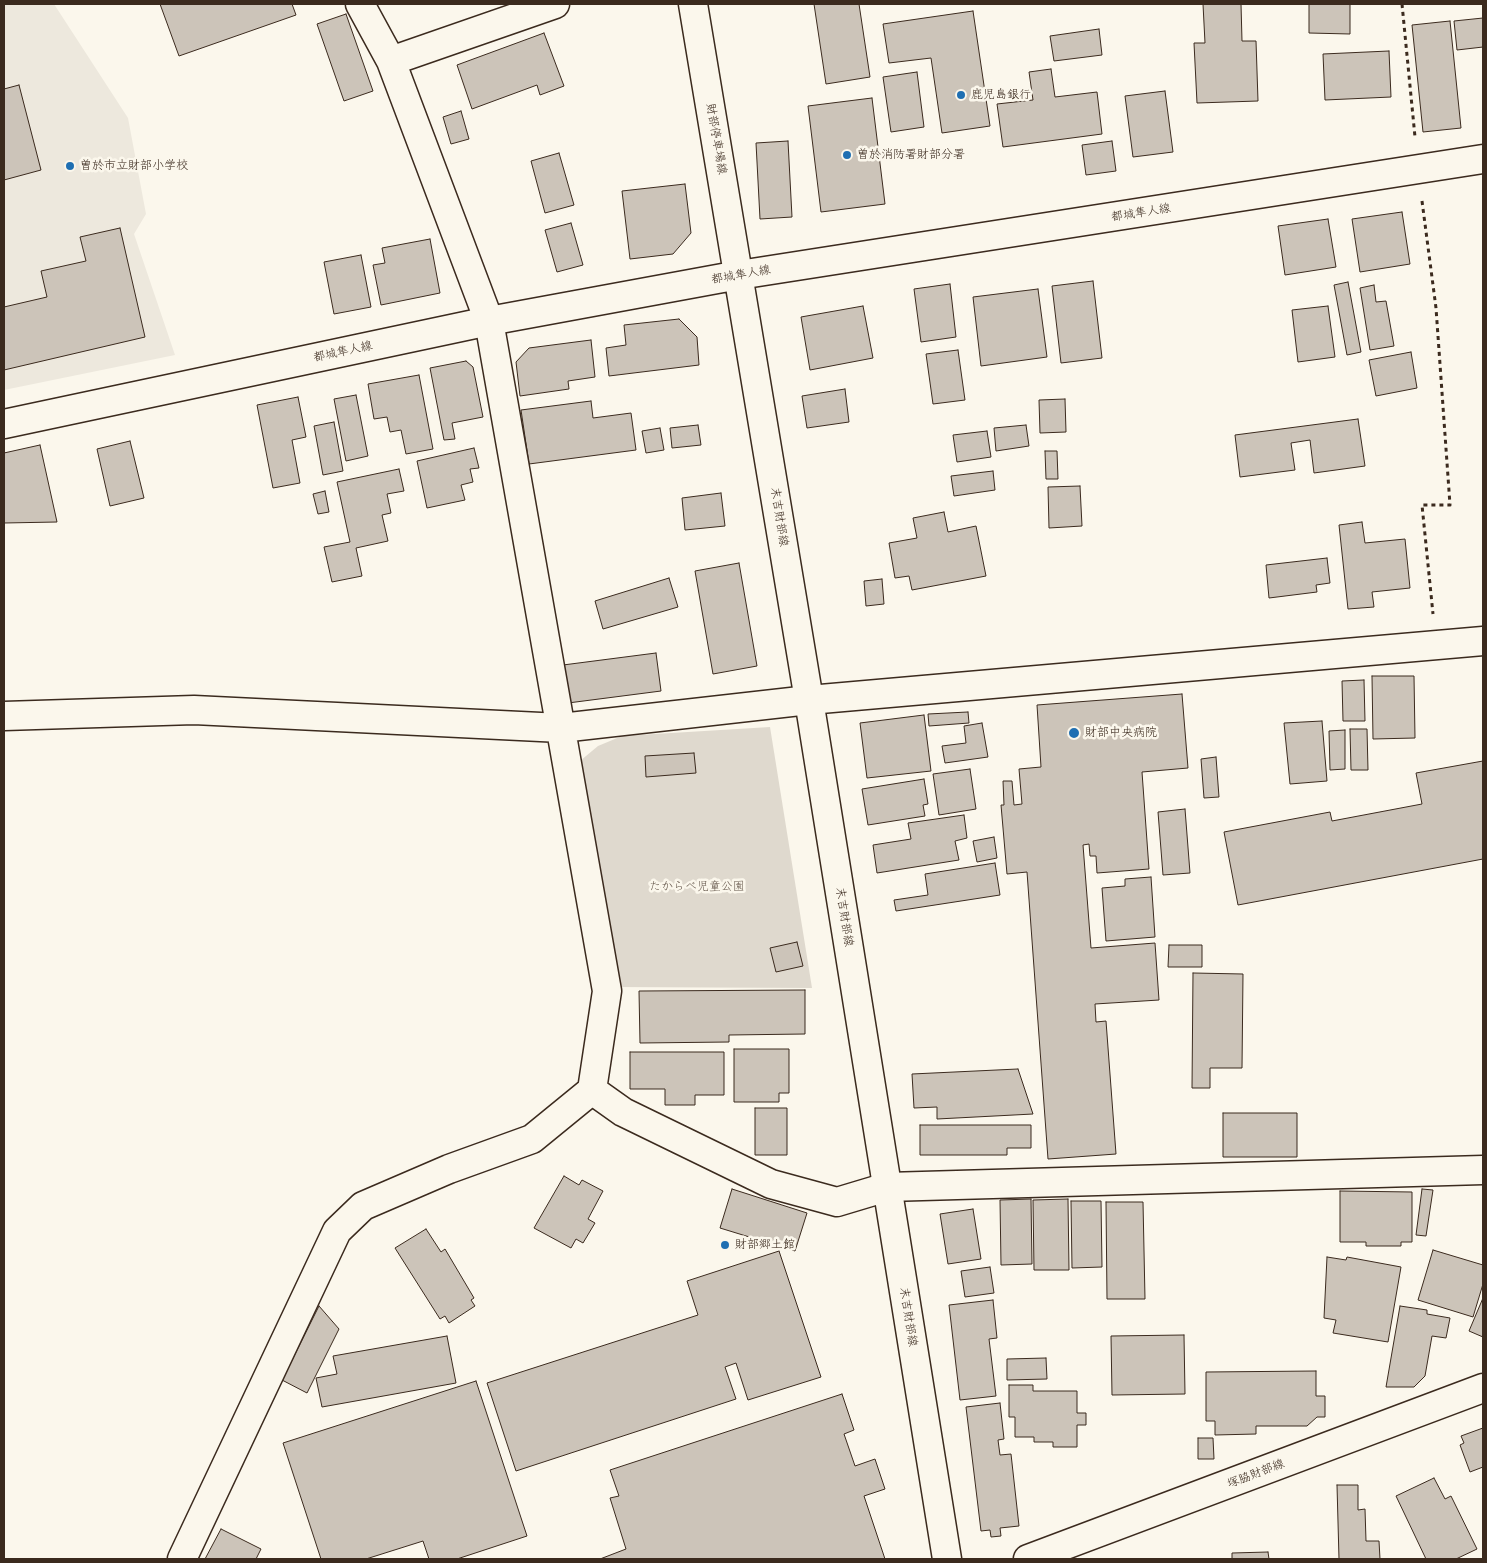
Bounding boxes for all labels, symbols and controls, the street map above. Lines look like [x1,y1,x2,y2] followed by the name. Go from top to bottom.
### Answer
[971,88,1031,102] place label: 鹿児島銀行
[955,89,967,101] marker: 鹿児島銀行
[703,102,729,176] street label: 財部停車場線
[857,148,965,162] place label: 曽於消防署財部分署
[841,149,853,161] marker: 曽於消防署財部分署
[80,159,188,173] place label: 曽於市立財部小学校
[64,160,76,172] marker: 曽於市立財部小学校
[1110,201,1172,225] street label: 都城隼人線
[710,263,772,287] street label: 都城隼人線
[312,339,374,365] street label: 都城隼人線
[767,486,791,548] street label: 末吉財部線
[1067,726,1081,740] marker: 財部中央病院
[1085,726,1157,740] place label: 財部中央病院
[649,880,745,894] park label: たからべ児童公園
[832,886,856,948] street label: 末吉財部線
[735,1238,795,1252] place label: 財部郷土館
[719,1239,731,1251] marker: 財部郷土館
[896,1286,920,1348] street label: 末吉財部線
[1225,1457,1287,1491] street label: 塚脇財部線

